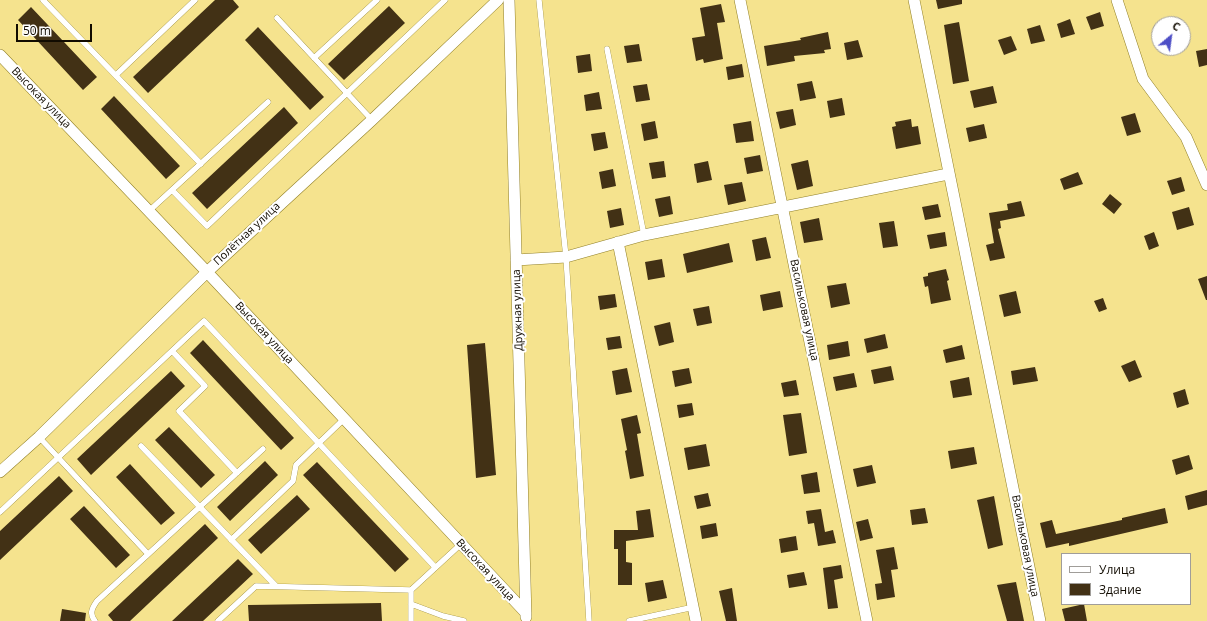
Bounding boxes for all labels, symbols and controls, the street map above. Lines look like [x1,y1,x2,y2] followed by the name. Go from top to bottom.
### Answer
[18,16,94,42] scale bar
[1151,16,1191,56] north arrow
[1170,18,1183,34] text: С
[23,22,51,39] text: 50 m
[8,65,74,131] street label: Высокая улица
[211,200,283,268] street label: Полётная улица
[787,258,821,362] street label: Васильковая улица
[510,269,526,351] street label: Дружная улица
[232,299,296,367] street label: Высокая улица
[1009,494,1041,598] street label: Васильковая улица
[453,536,517,604] street label: Высокая улица
[1061,553,1191,605] legend
[1099,561,1135,578] text: Улица
[1099,581,1142,598] text: Здание

